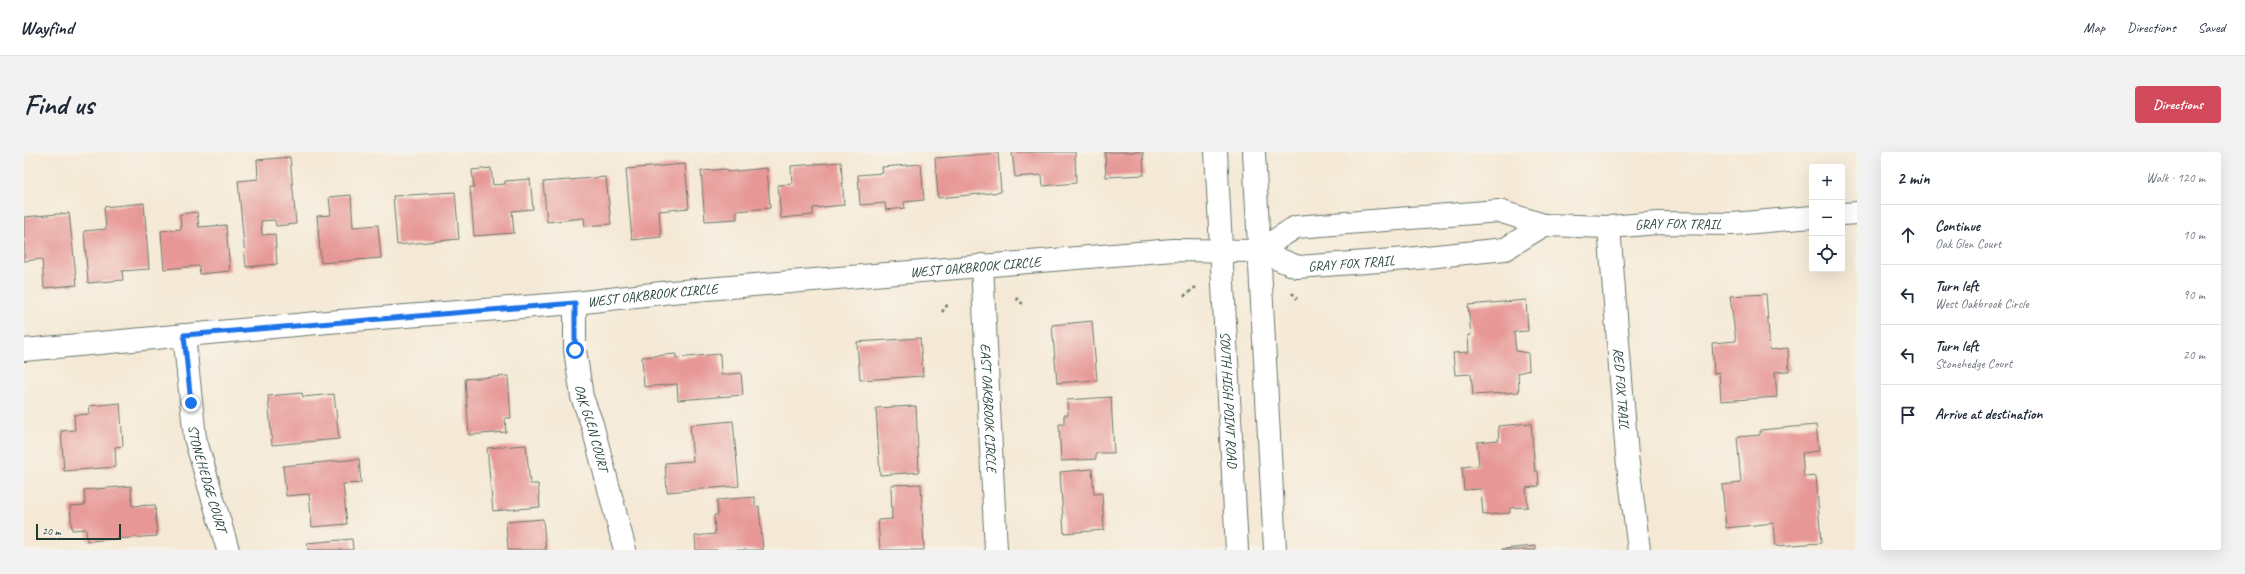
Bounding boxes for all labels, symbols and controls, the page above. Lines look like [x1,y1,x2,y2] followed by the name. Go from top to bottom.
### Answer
[20,16,73,40] text: Wayfind
[2084,19,2105,36] text: Map
[2127,19,2176,36] text: Directions
[2198,19,2225,36] text: Saved
[2135,86,2221,123] button: Directions
[24,87,94,122] text: Find us
[1809,164,1845,272] map controls
[1809,164,1845,200] button: +
[1897,168,1930,189] text: 2 min
[2146,170,2205,186] text: Walk · 120 m
[1809,200,1845,236] button: −
[1634,214,1721,233] street label: GRAY FOX TRAIL
[1935,217,1980,236] text: Continue
[1897,224,1919,246] icon: ahead
[2183,227,2205,243] text: 10 m
[1809,236,1845,272] button: locate
[1935,236,2001,252] text: Oak Glen Court
[1308,251,1395,275] street label: GRAY FOX TRAIL
[909,252,1043,280] street label: WEST OAKBROOK CIRCLE
[1935,277,1978,296] text: Turn left
[586,279,720,310] street label: WEST OAKBROOK CIRCLE
[1897,284,1919,306] icon: left
[2183,287,2205,303] text: 90 m
[1935,296,2029,312] text: West Oakbrook Circle
[1217,331,1241,469] street label: SOUTH HIGH POINT ROAD
[1935,337,1978,356] text: Turn left
[566,341,584,359] route start
[977,343,1001,475] street label: EAST OAKBROOK CIRCLE
[1897,344,1919,366] icon: left
[1610,347,1633,431] street label: RED FOX TRAIL
[2183,347,2205,363] text: 20 m
[1935,356,2012,372] text: Stonehedge Court
[572,384,613,477] street label: OAK GLEN COURT
[182,394,200,412] route end
[1897,404,1919,426] icon: arrive
[1935,405,2042,424] text: Arrive at destination
[185,424,232,537] street label: STONEHEDGE COURT
[36,522,121,541] scale bar
[42,524,61,538] text: 20 m

